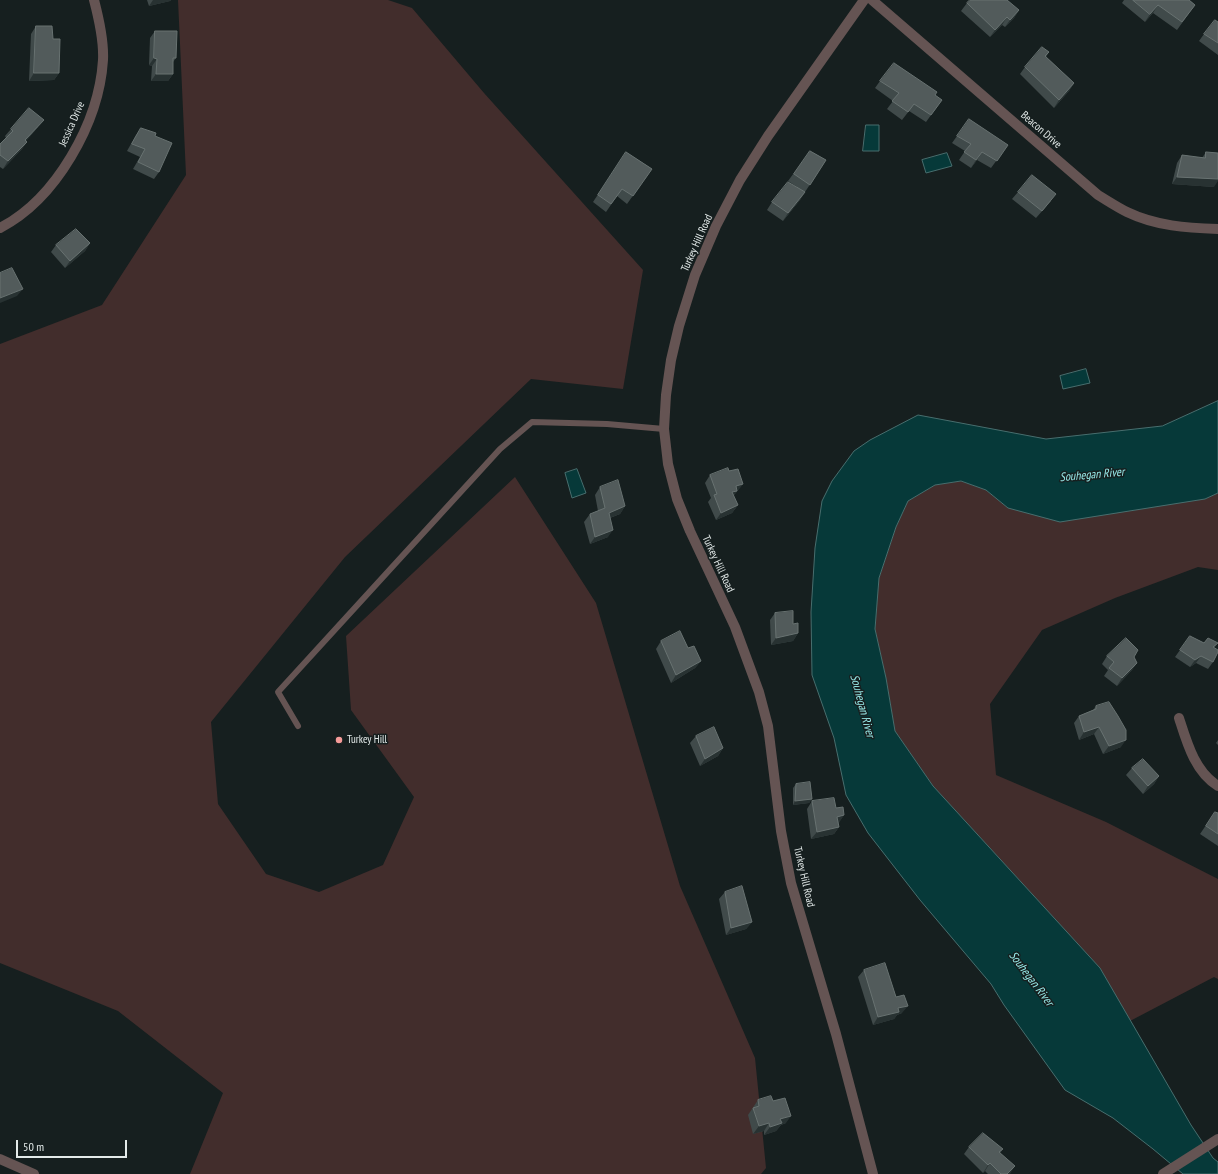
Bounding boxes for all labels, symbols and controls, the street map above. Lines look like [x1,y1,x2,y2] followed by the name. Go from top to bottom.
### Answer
[56,100,88,148] street label: Jessica Drive
[1018,109,1064,151] street label: Beacon Drive
[679,212,715,274] street label: Turkey Hill Road
[1059,465,1125,485] water label: Souhegan River
[699,533,737,595] street label: Turkey Hill Road
[847,673,877,739] water label: Souhegan River
[347,733,387,747] place label: Turkey Hill
[334,735,344,745] marker: Turkey Hill
[791,846,817,908] street label: Turkey Hill Road
[1006,949,1056,1009] water label: Souhegan River
[18,1132,129,1158] scale bar
[23,1139,44,1154] text: 50 m

